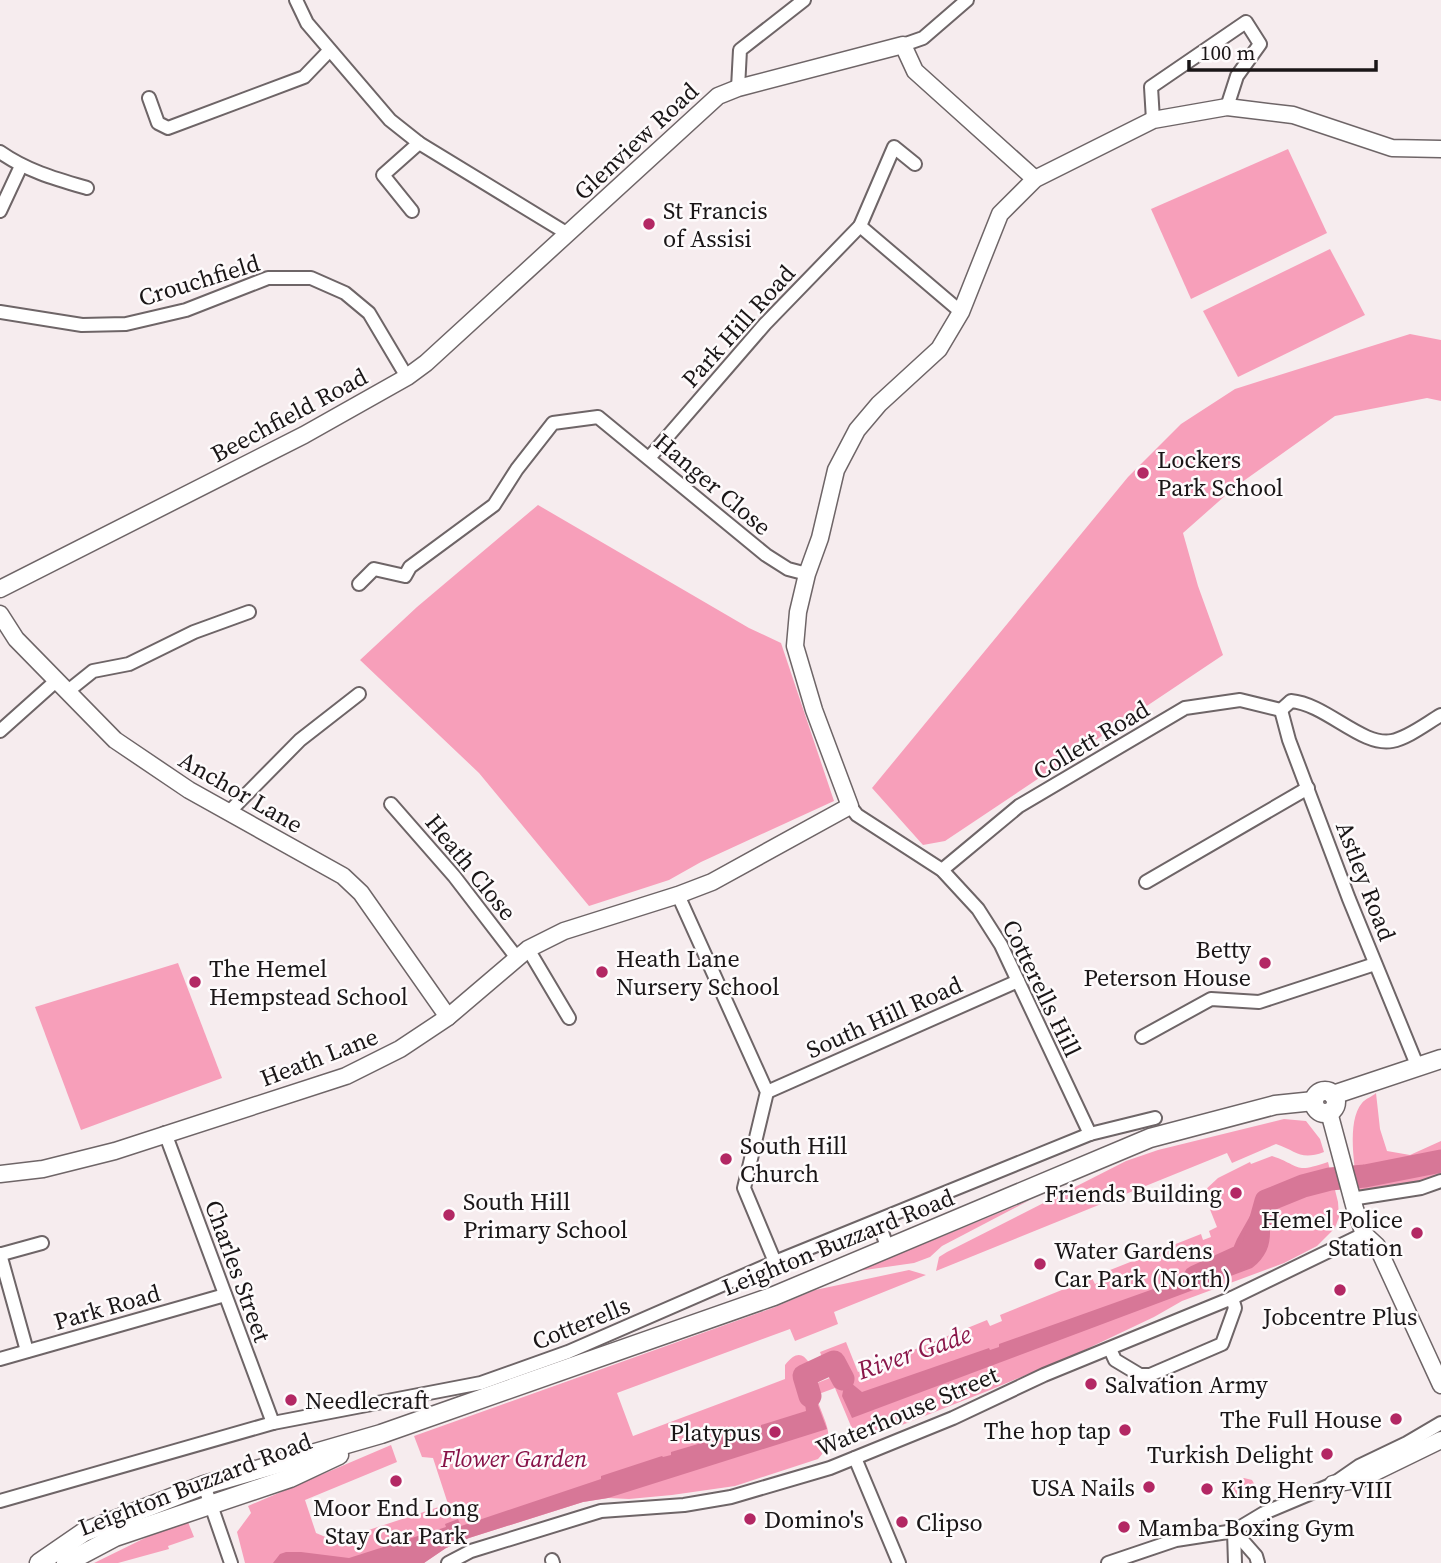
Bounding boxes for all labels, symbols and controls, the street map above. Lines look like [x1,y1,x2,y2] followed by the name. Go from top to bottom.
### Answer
[1189,28,1376,72] scale bar
[1200,38,1255,67] text: 100 m
[567,74,706,207] street label: Glenview Road
[663,194,768,255] place label: St Francis of Assisi
[641,216,657,232] marker: St Francis of Assisi
[134,246,264,314] street label: Crouchfield
[674,257,802,395] street label: Park Hill Road
[205,360,373,470] street label: Beechfield Road
[647,425,779,543] street label: Hanger Close
[1157,443,1283,504] place label: Lockers Park School
[1135,465,1151,481] marker: Lockers Park School
[1027,692,1156,788] street label: Collett Road
[173,743,309,841] street label: Anchor Lane
[418,807,524,927] street label: Heath Close
[1328,816,1404,946] street label: Astley Road
[995,914,1089,1062] street label: Cotterells Hill
[1083,933,1252,994] place label: Betty Peterson House
[616,942,779,1003] place label: Heath Lane Nursery School
[209,952,408,1013] place label: The Hemel Hempstead School
[1257,955,1273,971] marker: Betty Peterson House
[594,964,610,980] marker: Heath Lane Nursery School
[801,968,968,1066] street label: South Hill Road
[187,974,203,990] marker: The Hemel Hempstead School
[255,1019,383,1095] street label: Heath Lane
[740,1129,847,1190] place label: South Hill Church
[718,1151,734,1167] marker: South Hill Church
[1044,1177,1222,1210] place label: Friends Building
[717,1180,959,1304] street label: Leighton Buzzard Road
[463,1185,628,1246] place label: South Hill Primary School
[1228,1185,1244,1201] marker: Friends Building
[197,1195,279,1347] street label: Charles Street
[1261,1203,1403,1264] place label: Hemel Police Station
[441,1207,457,1223] marker: South Hill Primary School
[1409,1225,1425,1241] marker: Hemel Police Station
[1054,1234,1231,1295] place label: Water Gardens Car Park (North)
[1032,1256,1048,1272] marker: Water Gardens Car Park (North)
[50,1276,164,1338] street label: Park Road
[1332,1282,1348,1298] marker: Jobcentre Plus
[527,1288,635,1358] street label: Cotterells
[1262,1300,1417,1333] place label: Jobcentre Plus
[851,1316,976,1389] water label: River Gade
[811,1358,1003,1464] street label: Waterhouse Street
[1105,1368,1269,1401] place label: Salvation Army
[1083,1376,1099,1392] marker: Salvation Army
[305,1384,430,1417] place label: Needlecraft
[283,1392,299,1408] marker: Needlecraft
[1220,1403,1382,1436] place label: The Full House
[1388,1411,1404,1427] marker: The Full House
[984,1414,1111,1447] place label: The hop tap
[669,1416,761,1449] place label: Platypus
[1117,1422,1133,1438] marker: The hop tap
[74,1424,317,1544] street label: Leighton Buzzard Road
[767,1424,783,1440] marker: Platypus
[1147,1438,1313,1471] place label: Turkish Delight
[440,1442,588,1475] park label: Flower Garden
[1319,1446,1335,1462] marker: Turkish Delight
[1030,1471,1135,1504] place label: USA Nails
[388,1473,404,1489] marker: Moor End Long Stay Car Park
[1221,1473,1392,1506] place label: King Henry VIII
[1141,1479,1157,1495] marker: USA Nails
[1199,1481,1215,1497] marker: King Henry VIII
[313,1491,479,1552] place label: Moor End Long Stay Car Park
[764,1503,864,1536] place label: Domino's
[916,1506,983,1539] place label: Clipso
[742,1511,758,1527] marker: Domino's
[1138,1511,1355,1544] place label: Mamba Boxing Gym
[894,1514,910,1530] marker: Clipso
[1116,1519,1132,1535] marker: Mamba Boxing Gym

